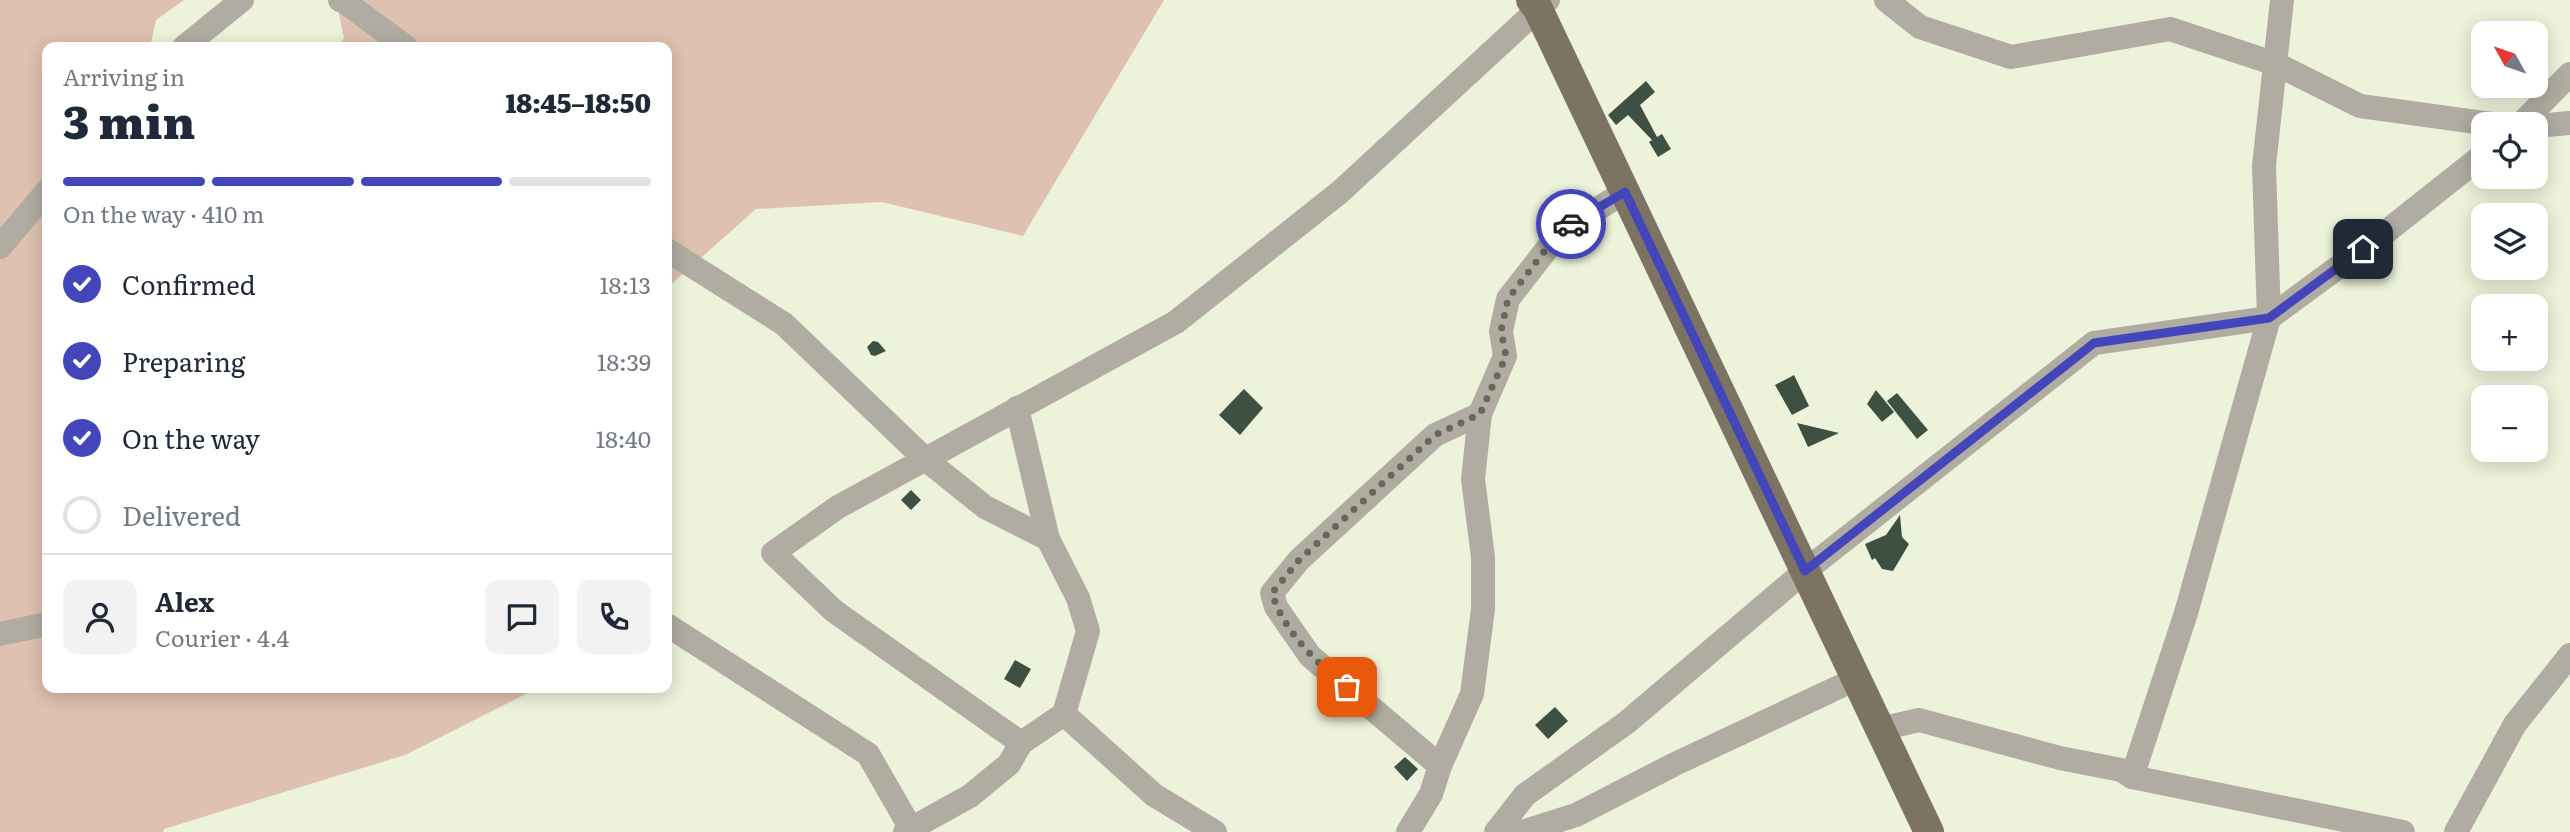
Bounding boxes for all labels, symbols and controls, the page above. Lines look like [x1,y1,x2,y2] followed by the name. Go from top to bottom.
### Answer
[2471,21,2548,98] north arrow
[2471,21,2548,462] map controls
[63,59,185,93] text: Arriving in
[505,82,651,121] text: 18:45–18:50
[63,85,195,153] text: 3 min
[2471,112,2548,189] button: locate
[1536,189,1606,259] courier
[63,196,264,230] text: On the way · 410 m
[2471,203,2548,280] button: layers
[1552,205,1590,243] icon: car
[2333,219,2393,279] pin
[2344,230,2382,268] icon: home
[122,264,256,303] text: Confirmed
[63,265,101,303] icon: check
[599,267,651,301] text: 18:13
[2471,294,2548,371] button: +
[122,341,245,380] text: Preparing
[63,342,101,380] icon: check
[597,344,651,378] text: 18:39
[2471,385,2548,462] button: −
[122,418,260,457] text: On the way
[63,419,101,457] icon: check
[596,421,651,455] text: 18:40
[122,495,241,534] text: Delivered
[63,580,137,654] button: person
[485,580,559,654] button: chat
[577,580,651,654] button: phone
[155,581,214,620] text: Alex
[155,620,289,654] text: Courier · 4.4
[1317,657,1377,717] pin
[1328,668,1366,706] icon: bag

